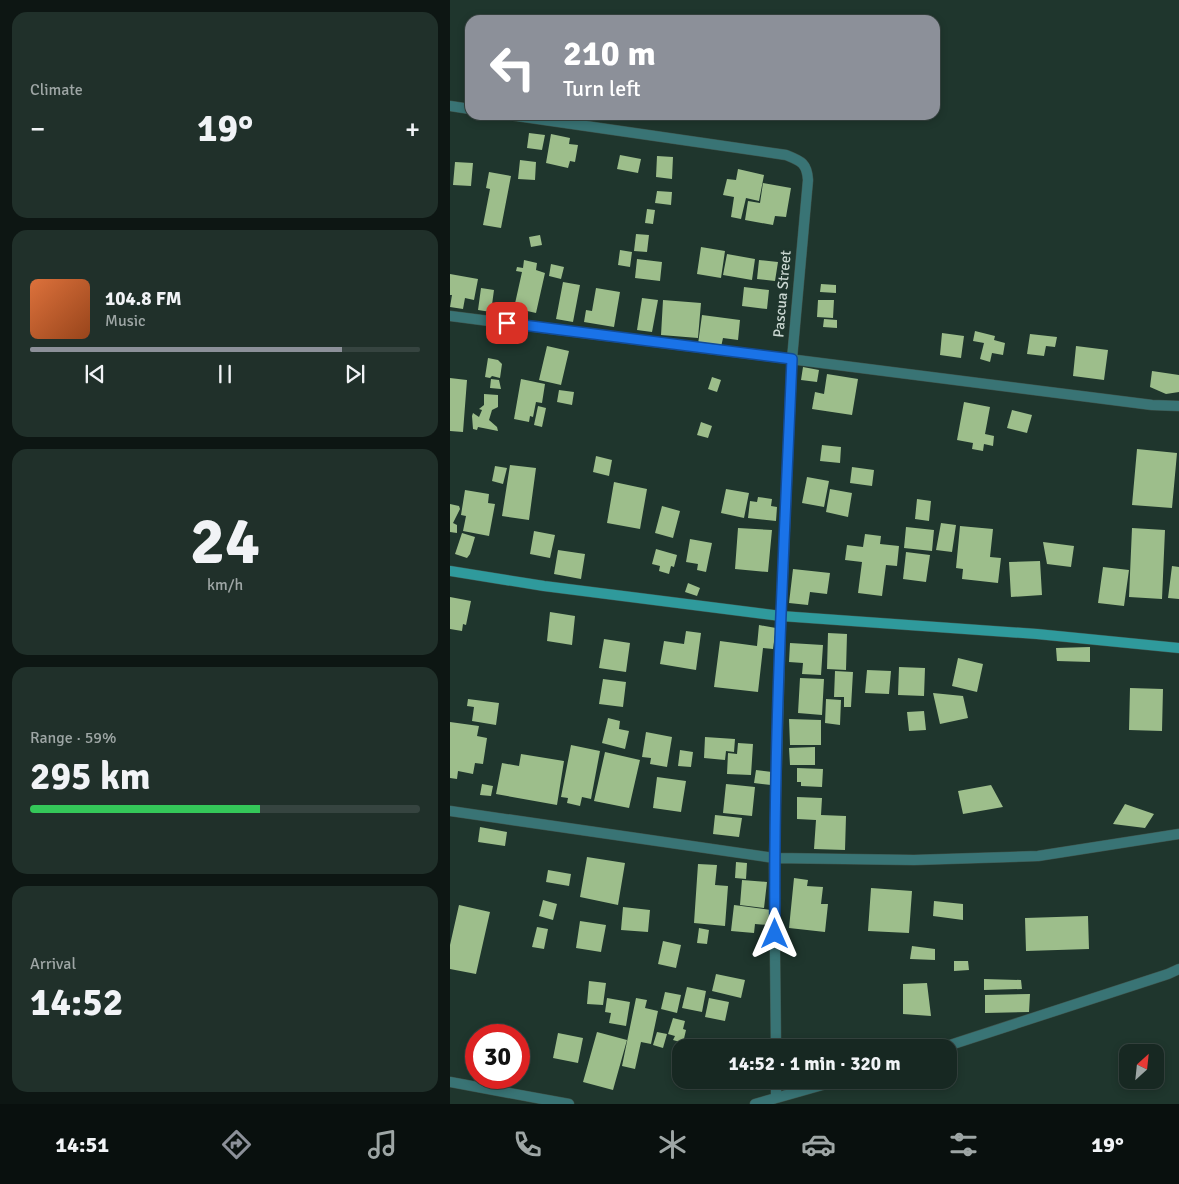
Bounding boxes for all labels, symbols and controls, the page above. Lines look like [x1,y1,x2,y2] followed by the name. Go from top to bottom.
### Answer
[563,32,656,75] text: 210 m
[480,35,545,100] icon: left
[563,75,641,102] text: Turn left
[30,80,83,100] text: Climate
[197,105,253,152] text: 19°
[30,112,45,146] text: −
[405,112,420,146] text: +
[769,250,795,338] street label: Pascua Street
[105,287,182,311] text: 104.8 FM
[486,302,528,344] pin
[493,309,521,337] icon: arrive
[105,311,146,331] text: Music
[81,360,109,388] icon: previous
[211,360,239,388] icon: pause
[341,360,369,388] icon: next
[190,502,260,582] text: 24
[207,575,243,595] text: km/h
[30,728,116,748] text: Range · 59%
[30,753,151,800] text: 295 km
[748,907,800,959] position arrow
[30,954,76,974] text: Arrival
[30,979,123,1026] text: 14:52
[465,1024,530,1089] speed limit sign: 30
[1119,1044,1164,1089] north arrow
[1119,1044,1164,1089] map controls
[728,1052,901,1076] text: 14:52 · 1 min · 320 m
[219,1127,254,1162] icon: directions
[365,1127,400,1162] icon: music
[510,1127,545,1162] icon: phone
[655,1127,690,1162] icon: climate
[801,1127,836,1162] icon: car
[946,1127,981,1162] icon: filters
[55,1131,109,1158] text: 14:51
[1091,1131,1124,1158] text: 19°

